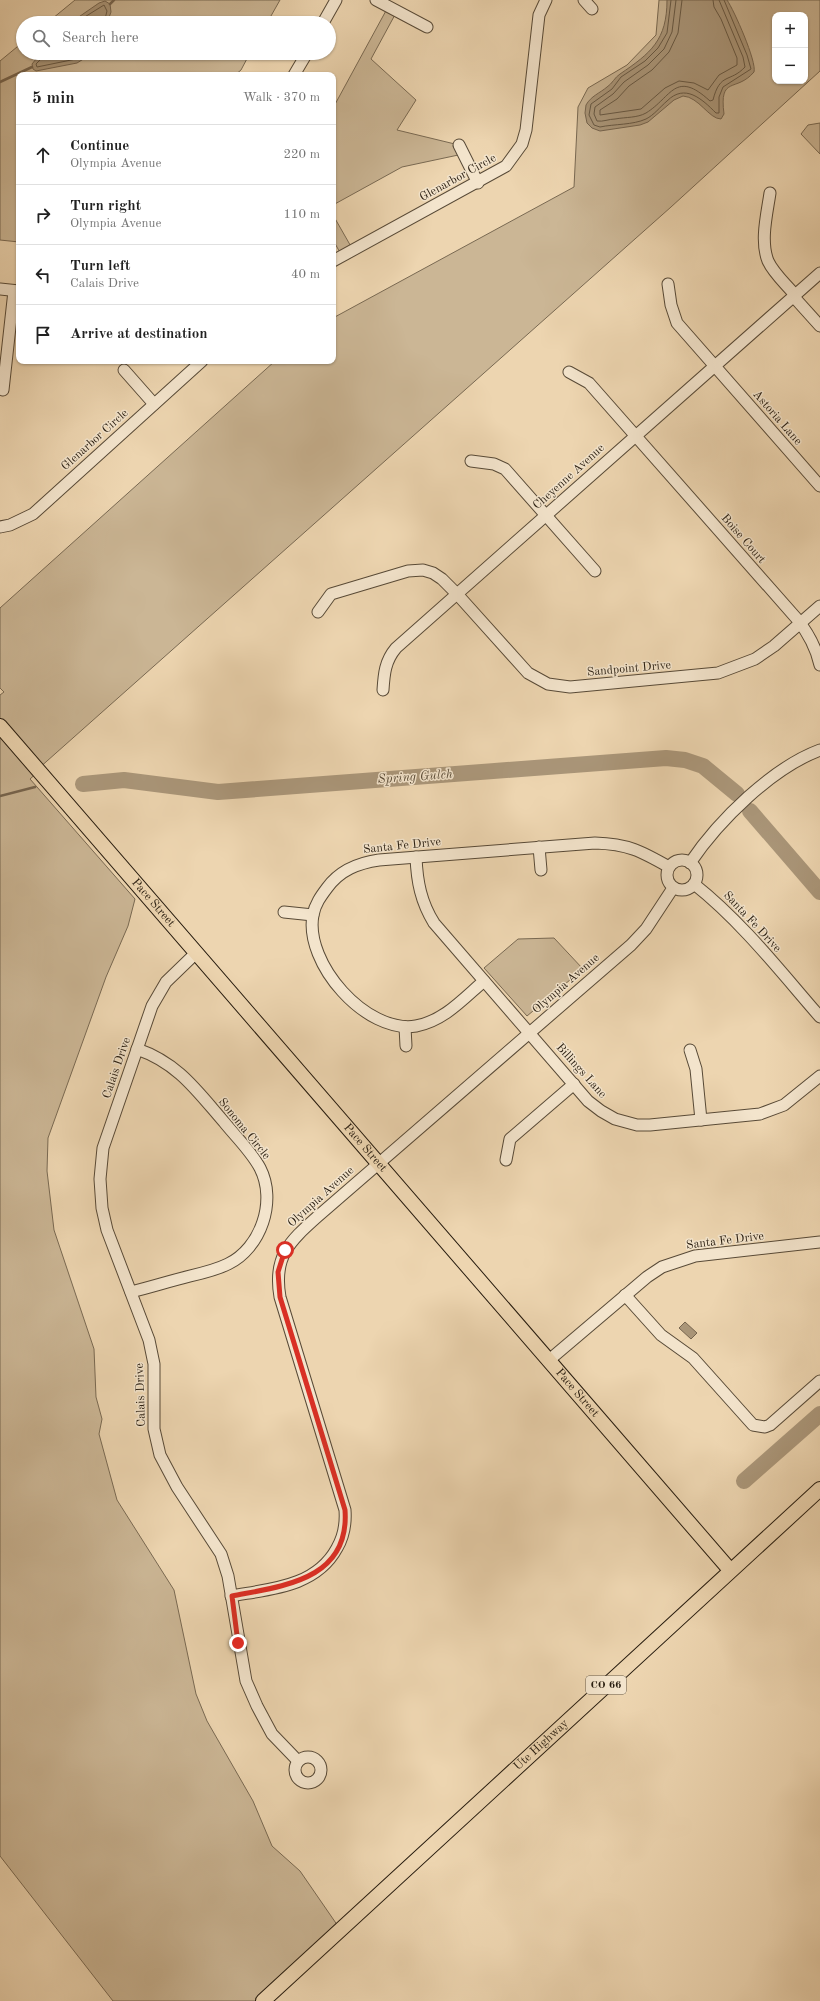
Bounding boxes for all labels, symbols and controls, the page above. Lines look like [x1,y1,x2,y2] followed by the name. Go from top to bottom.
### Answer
[772,12,808,84] map controls
[772,12,808,48] button: +
[16,16,336,60] search box
[30,27,52,49] icon: search
[62,31,139,46] text: Search here
[772,48,808,84] button: −
[32,90,75,107] text: 5 min
[243,91,320,104] text: Walk · 370 m
[70,139,129,154] text: Continue
[32,144,54,166] icon: ahead
[283,148,320,161] text: 220 m
[418,152,499,204] street label: Glenarbor Circle
[70,157,161,170] text: Olympia Avenue
[70,199,141,214] text: Turn right
[32,204,54,226] icon: right
[283,208,320,221] text: 110 m
[70,217,161,230] text: Olympia Avenue
[70,259,130,274] text: Turn left
[32,264,54,286] icon: left
[291,268,320,281] text: 40 m
[70,277,139,290] text: Calais Drive
[32,324,54,346] icon: arrive
[70,327,208,342] text: Arrive at destination
[750,388,804,448] street label: Astoria Lane
[59,407,131,473] street label: Glenarbor Circle
[531,442,607,512] street label: Cheyenne Avenue
[718,512,768,566] street label: Boise Court
[586,659,672,679] street label: Sandpoint Drive
[377,768,453,786] water label: Spring Gulch
[362,836,442,856] street label: Santa Fe Drive
[129,877,177,929] street label: Pace Street
[721,889,783,955] street label: Santa Fe Drive
[530,951,602,1016] street label: Olympia Avenue
[101,1035,133,1100] street label: Calais Drive
[554,1041,609,1101] street label: Billings Lane
[216,1096,273,1162] street label: Sonoma Circle
[341,1122,389,1174] street label: Pace Street
[286,1164,357,1230] street label: Olympia Avenue
[685,1230,765,1252] street label: Santa Fe Drive
[276,1241,294,1259] route start
[134,1362,148,1427] street label: Calais Drive
[553,1367,601,1420] street label: Pace Street
[229,1634,247,1652] route end
[586,1676,626,1694] road number: CO 66
[512,1717,571,1773] street label: Ute Highway

